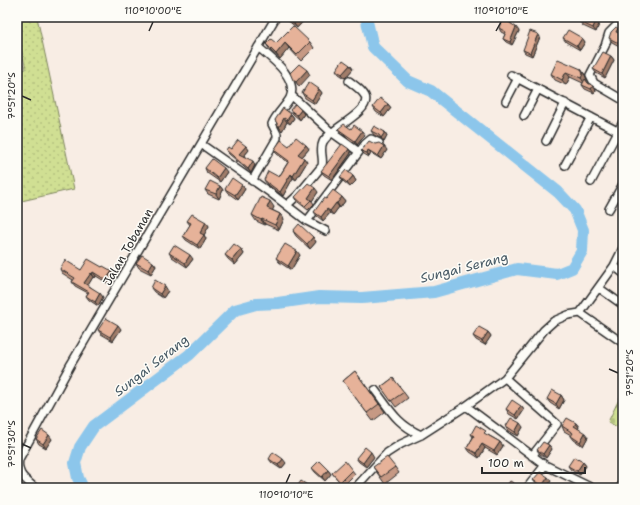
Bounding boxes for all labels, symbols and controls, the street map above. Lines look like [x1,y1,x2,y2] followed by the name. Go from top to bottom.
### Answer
[124,4,182,17] text: 110°10'00"E
[474,4,528,17] text: 110°10'10"E
[5,72,18,120] text: 7°51'20"S
[99,205,157,289] street label: Jalan Tobanan
[418,248,510,287] water label: Sungai Serang
[111,331,192,400] water label: Sungai Serang
[623,349,636,397] text: 7°51'20"S
[5,420,18,468] text: 7°51'30"S
[482,449,585,475] scale bar
[488,455,524,471] text: 100 m
[259,488,313,501] text: 110°10'10"E

